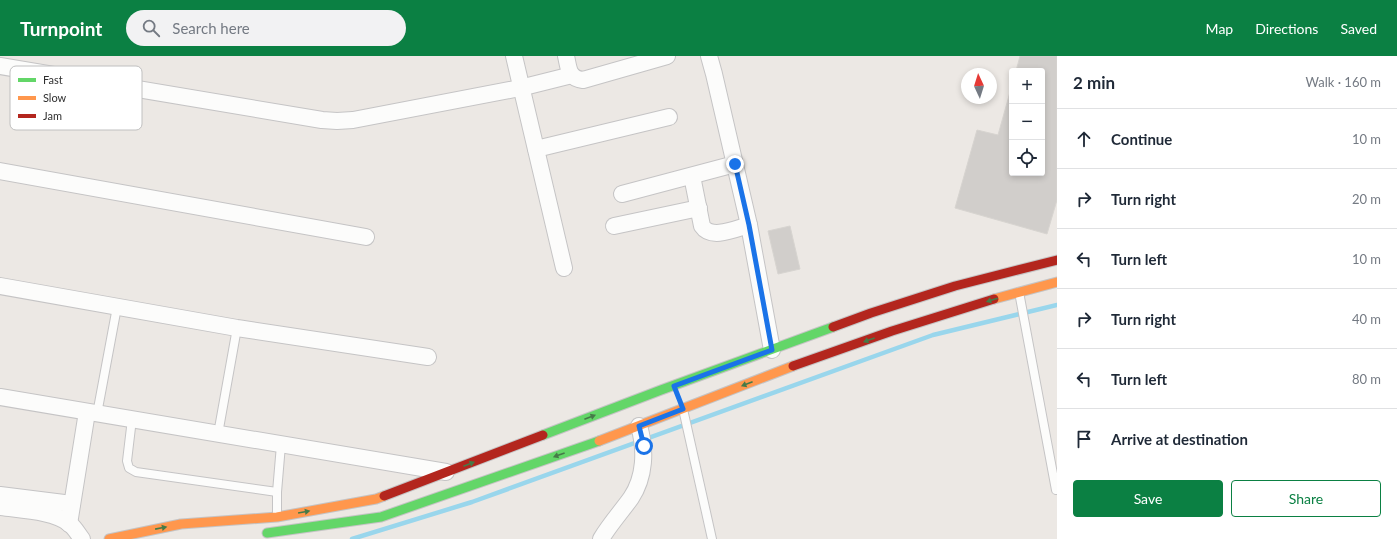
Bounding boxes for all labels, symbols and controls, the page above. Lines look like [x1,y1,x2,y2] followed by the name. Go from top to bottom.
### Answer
[126,10,406,46] search box
[20,17,102,40] text: Turnpoint
[140,17,162,39] icon: search
[172,19,250,37] text: Search here
[1206,20,1233,37] text: Map
[1255,20,1318,37] text: Directions
[1340,20,1377,37] text: Saved
[10,66,142,130] legend
[961,68,997,104] north arrow
[1009,68,1045,176] map controls
[1009,68,1045,104] button: +
[1073,72,1115,93] text: 2 min
[43,73,63,86] text: Fast
[1305,74,1381,90] text: Walk · 160 m
[43,91,67,104] text: Slow
[1009,104,1045,140] button: −
[43,109,62,122] text: Jam
[1073,128,1095,150] icon: ahead
[1111,130,1172,148] text: Continue
[1352,131,1381,147] text: 10 m
[1009,140,1045,176] button: locate
[726,155,744,173] route end
[1073,188,1095,210] icon: right
[1111,190,1176,208] text: Turn right
[1352,191,1381,207] text: 20 m
[1073,248,1095,270] icon: left
[1111,250,1167,268] text: Turn left
[1352,251,1381,267] text: 10 m
[986,297,998,303] one-way arrow
[1073,308,1095,330] icon: right
[1111,310,1176,328] text: Turn right
[1352,311,1381,327] text: 40 m
[862,337,874,343] one-way arrow
[1073,368,1095,390] icon: left
[1111,370,1167,388] text: Turn left
[1352,371,1381,387] text: 80 m
[740,382,752,388] one-way arrow
[584,414,596,420] one-way arrow
[1073,428,1095,450] icon: arrive
[1111,430,1248,448] text: Arrive at destination
[635,437,653,455] route start
[553,452,565,458] one-way arrow
[463,461,475,467] one-way arrow
[1073,480,1223,517] button: Save
[1231,480,1381,517] button: Share
[298,509,310,515] one-way arrow
[155,525,167,531] one-way arrow

